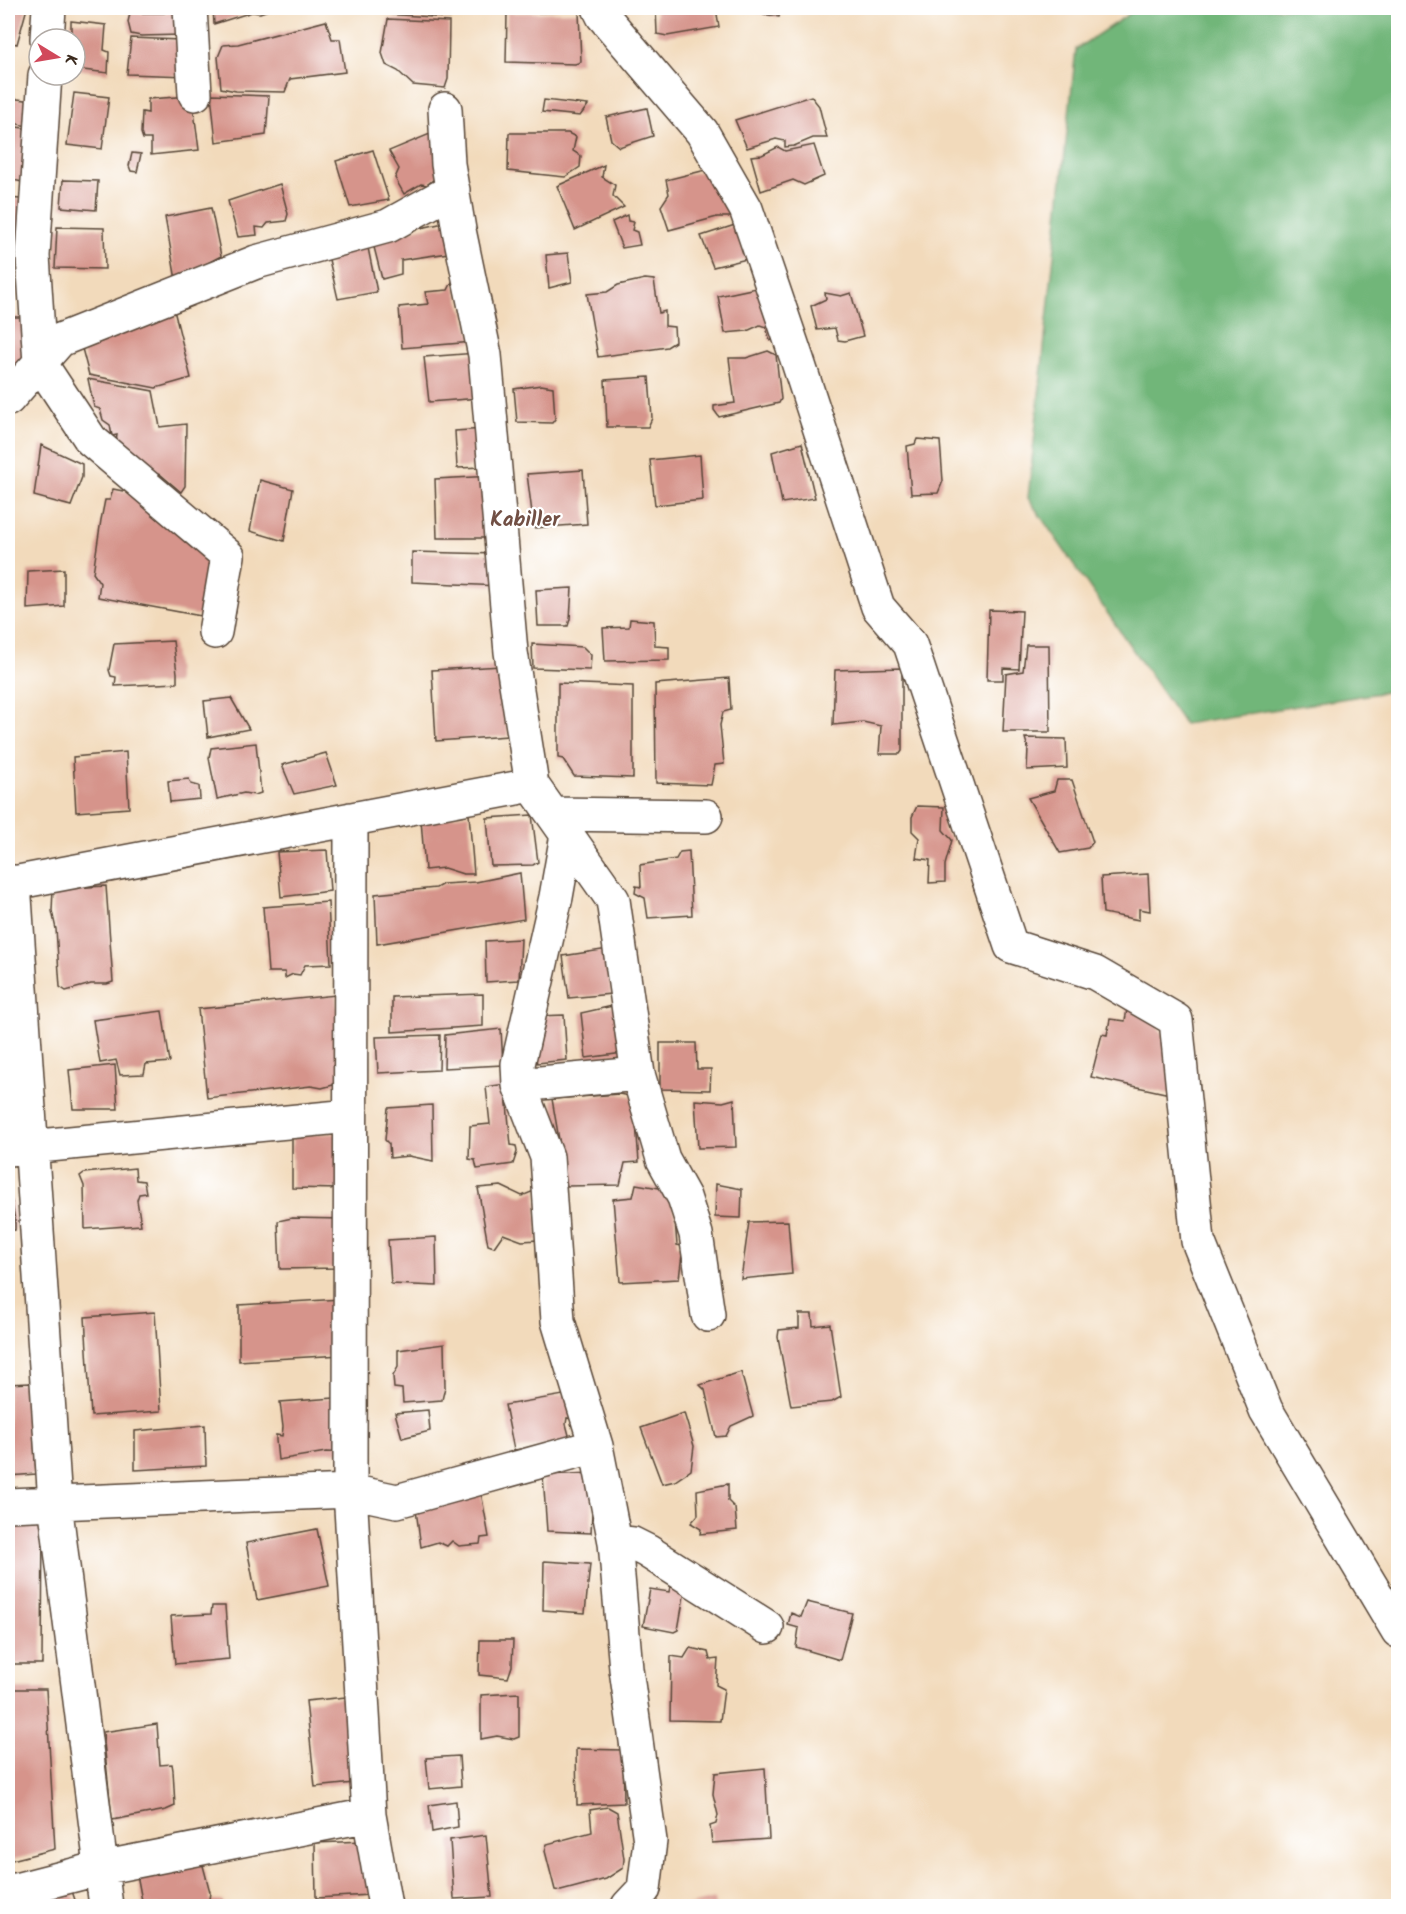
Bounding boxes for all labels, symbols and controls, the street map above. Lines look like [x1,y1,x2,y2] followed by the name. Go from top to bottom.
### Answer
[27,27,87,87] north arrow
[57,52,83,67] text: K
[490,504,561,537] district label: Kabiller

